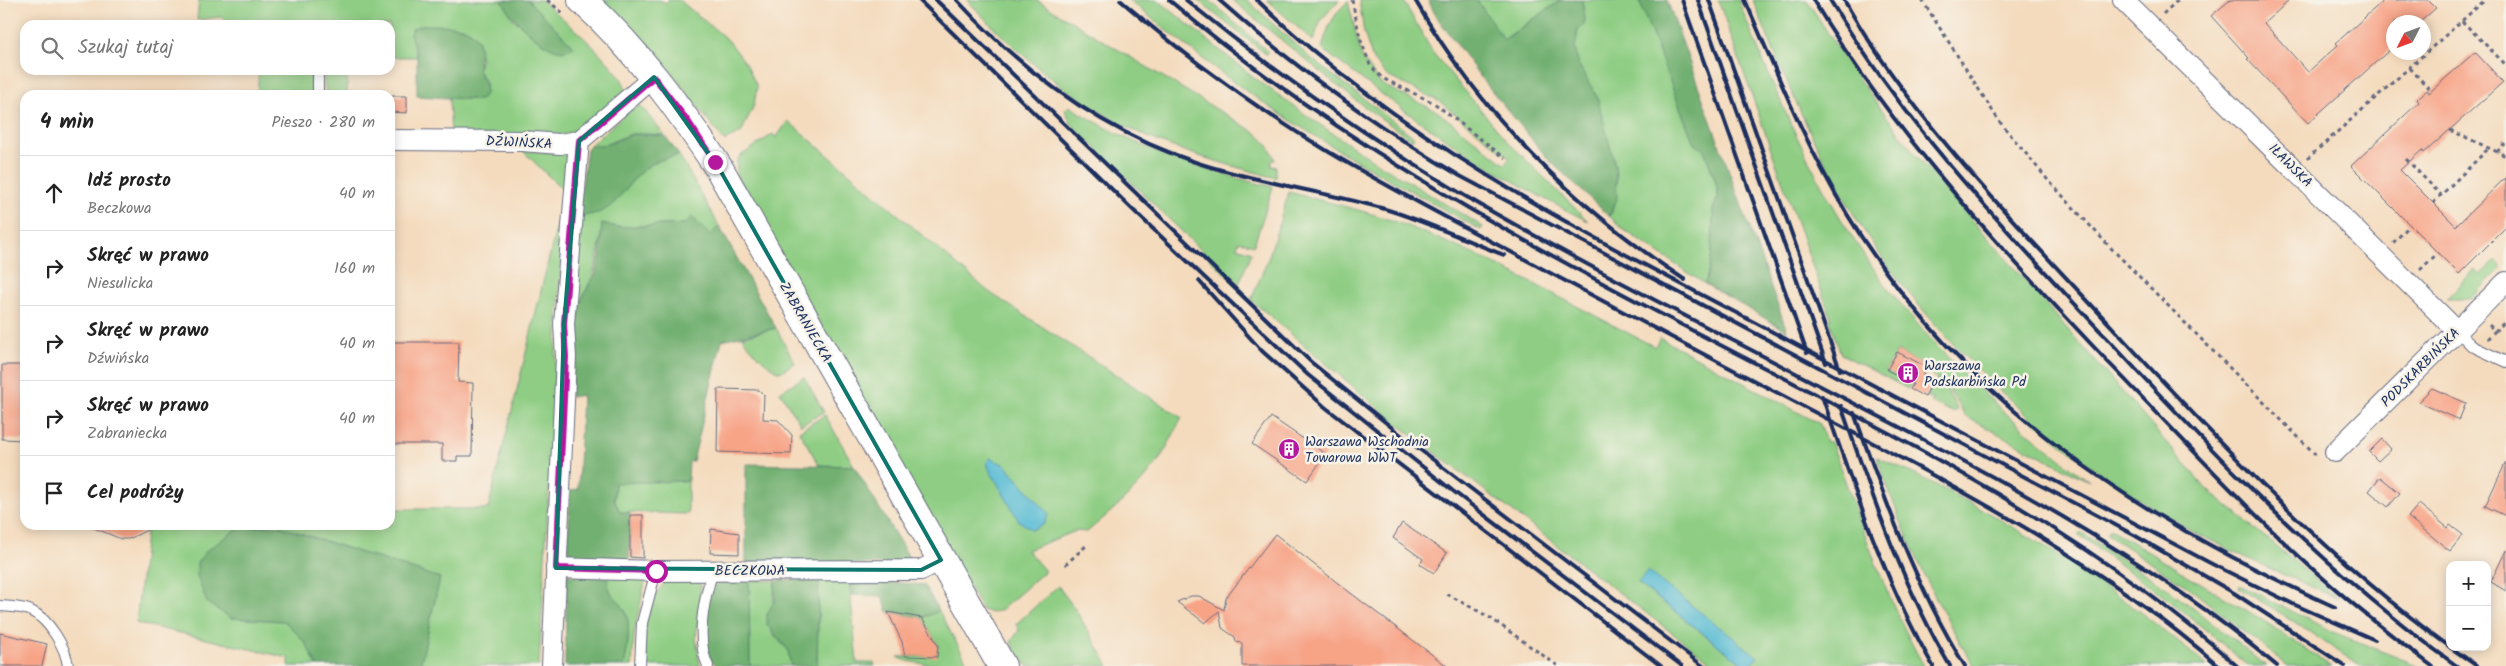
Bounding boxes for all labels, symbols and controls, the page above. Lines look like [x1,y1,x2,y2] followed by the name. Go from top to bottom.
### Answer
[2386,15,2431,60] north arrow
[20,20,395,75] search box
[78,33,173,63] text: Szukaj tutaj
[38,34,66,62] icon: search
[40,106,94,139] text: 4 min
[271,110,375,135] text: Pieszo · 280 m
[485,130,553,156] street label: DŹWIŃSKA
[2263,138,2318,193] street label: IŁAWSKA
[704,151,727,174] route end
[87,166,171,196] text: Idź prosto
[40,179,68,207] icon: ahead
[339,181,375,206] text: 40 m
[87,196,152,221] text: Beczkowa
[87,241,209,271] text: Skręć w prawo
[40,254,68,282] icon: right
[334,256,375,281] text: 160 m
[87,271,153,296] text: Niesulicka
[773,278,837,367] street label: ZABRANIECKA
[87,316,209,346] text: Skręć w prawo
[2376,323,2465,412] street label: PODSKARBIŃSKA
[40,329,68,357] icon: right
[339,331,375,356] text: 40 m
[87,346,149,371] text: Dźwińska
[1924,355,2027,393] place label: Warszawa Podskarbińska Pd
[1896,361,1920,385] building icon: Warszawa Podskarbińska Pd
[87,391,209,421] text: Skręć w prawo
[40,404,68,432] icon: right
[339,406,375,431] text: 40 m
[87,421,167,446] text: Zabraniecka
[1305,431,1429,469] place label: Warszawa Wschodnia Towarowa WWT
[1277,437,1301,461] building icon: Warszawa Wschodnia Towarowa WWT
[87,478,184,508] text: Cel podróży
[40,479,68,507] icon: arrive
[645,560,668,583] route start
[715,560,785,582] street label: BECZKOWA
[2446,561,2491,651] map controls
[2446,561,2491,606] button: +
[2446,606,2491,651] button: −

